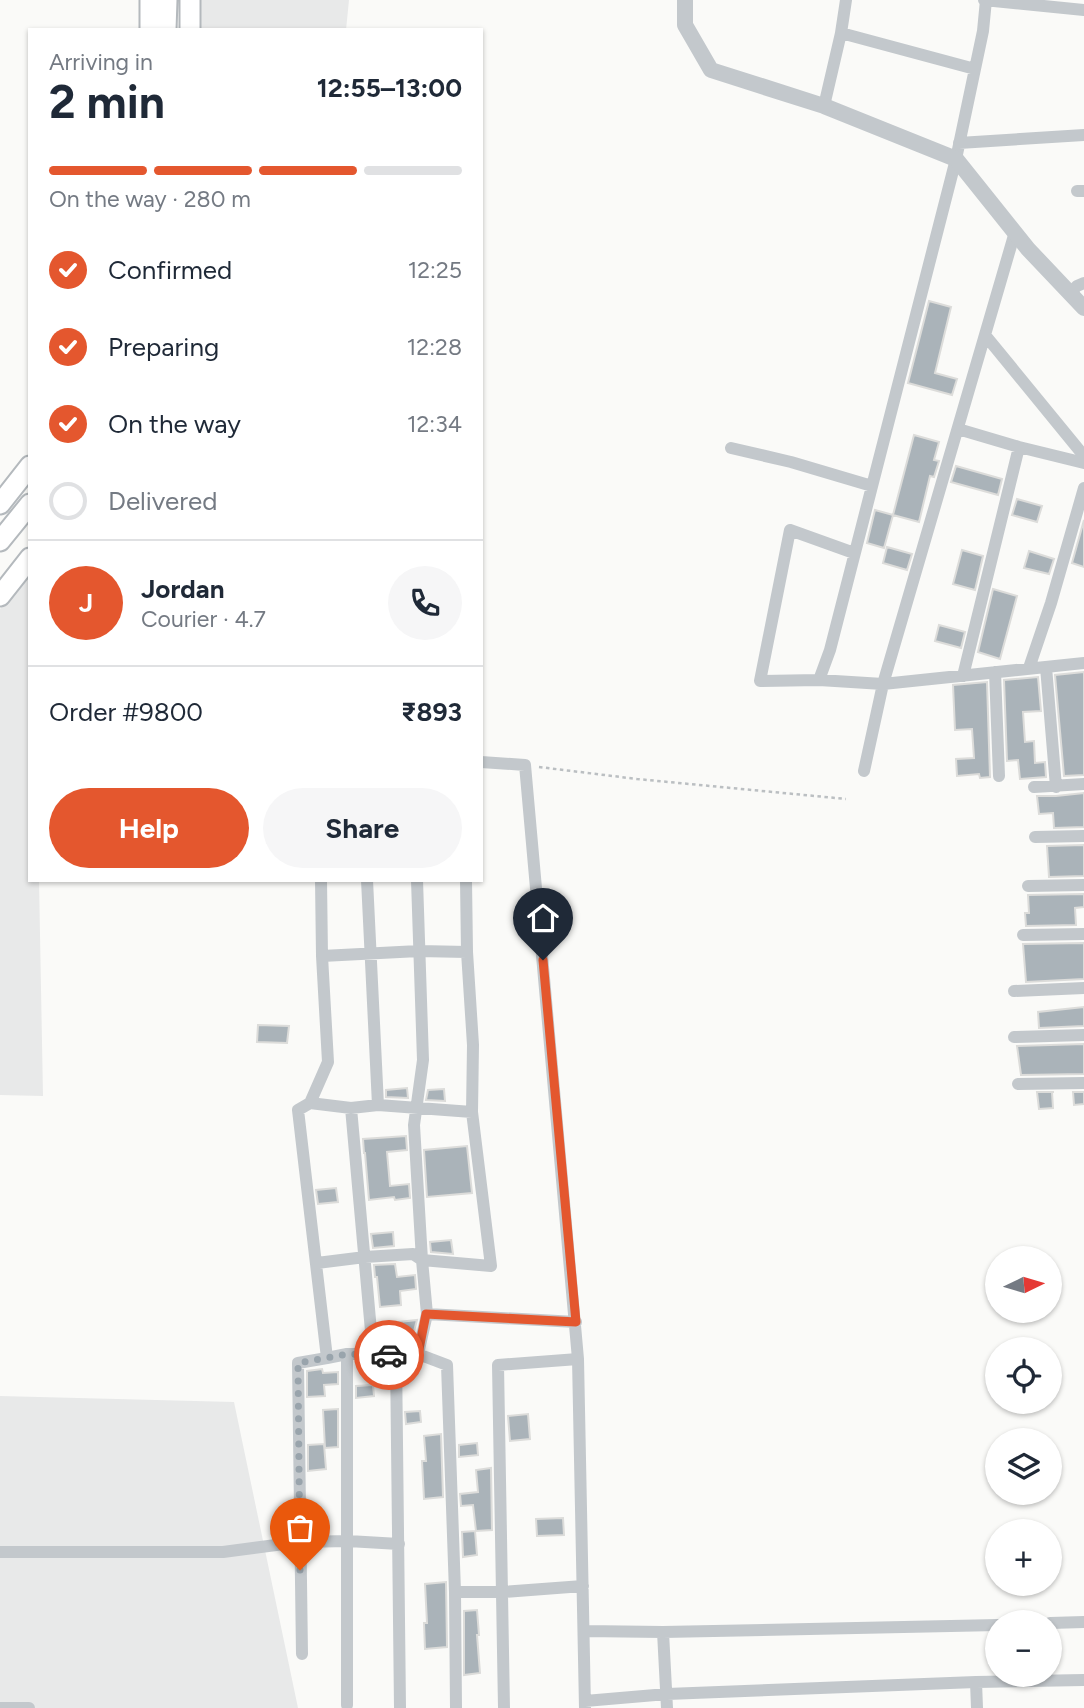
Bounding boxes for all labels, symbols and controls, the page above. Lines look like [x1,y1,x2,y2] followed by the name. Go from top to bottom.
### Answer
[49,48,153,76] text: Arriving in
[317,72,462,104] text: 12:55–13:00
[49,74,165,130] text: 2 min
[49,185,251,213] text: On the way · 280 m
[49,251,87,289] icon: check
[108,254,232,286] text: Confirmed
[408,256,462,284] text: 12:25
[49,328,87,366] icon: check
[108,331,219,363] text: Preparing
[407,333,462,361] text: 12:28
[49,405,87,443] icon: check
[108,408,241,440] text: On the way
[407,410,462,438] text: 12:34
[108,485,217,517] text: Delivered
[388,566,462,640] button: phone
[141,573,224,605] text: Jordan
[79,587,93,619] text: J
[141,605,266,633] text: Courier · 4.7
[49,696,203,728] text: Order #9800
[401,696,462,728] text: ₹893
[49,788,249,868] button: Help
[263,788,462,868] button: Share
[513,888,573,960] pin
[524,899,562,937] icon: home
[985,1246,1062,1323] north arrow
[985,1246,1062,1687] map controls
[354,1320,424,1390] courier
[370,1336,408,1374] icon: car
[985,1337,1062,1414] button: locate
[985,1428,1062,1505] button: layers
[270,1498,330,1570] pin
[281,1509,319,1547] icon: bag
[985,1519,1062,1596] button: +
[985,1610,1062,1687] button: −

